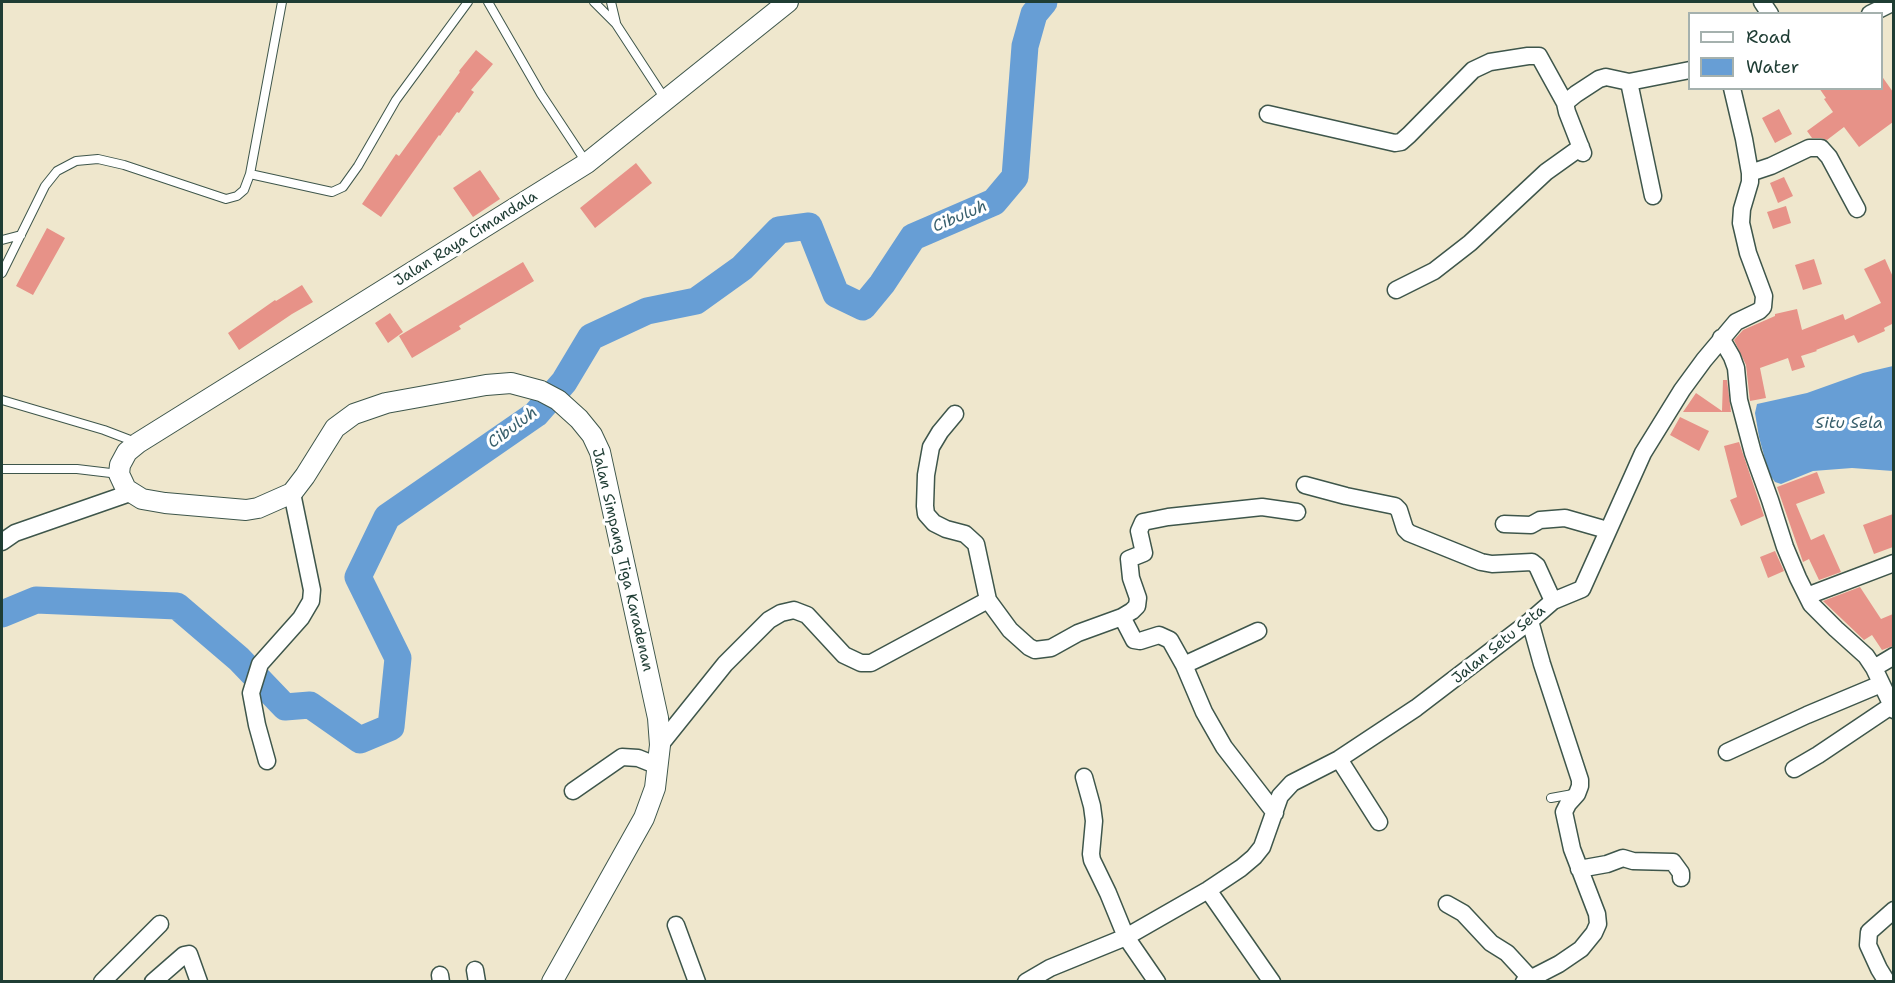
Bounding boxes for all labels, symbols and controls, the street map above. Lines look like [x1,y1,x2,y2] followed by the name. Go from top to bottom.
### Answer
[1688,12,1883,90] legend
[1746,25,1791,49] text: Road
[1746,55,1799,79] text: Water
[391,188,541,290] street label: Jalan Raya Cimandala
[930,197,990,237] water label: Cibuluh
[484,403,542,453] water label: Cibuluh
[1815,414,1883,434] water label: Situ Sela
[588,447,656,673] street label: Jalan Simpang Tiga Karadenan
[1449,602,1549,688] street label: Jalan Setu Seta

